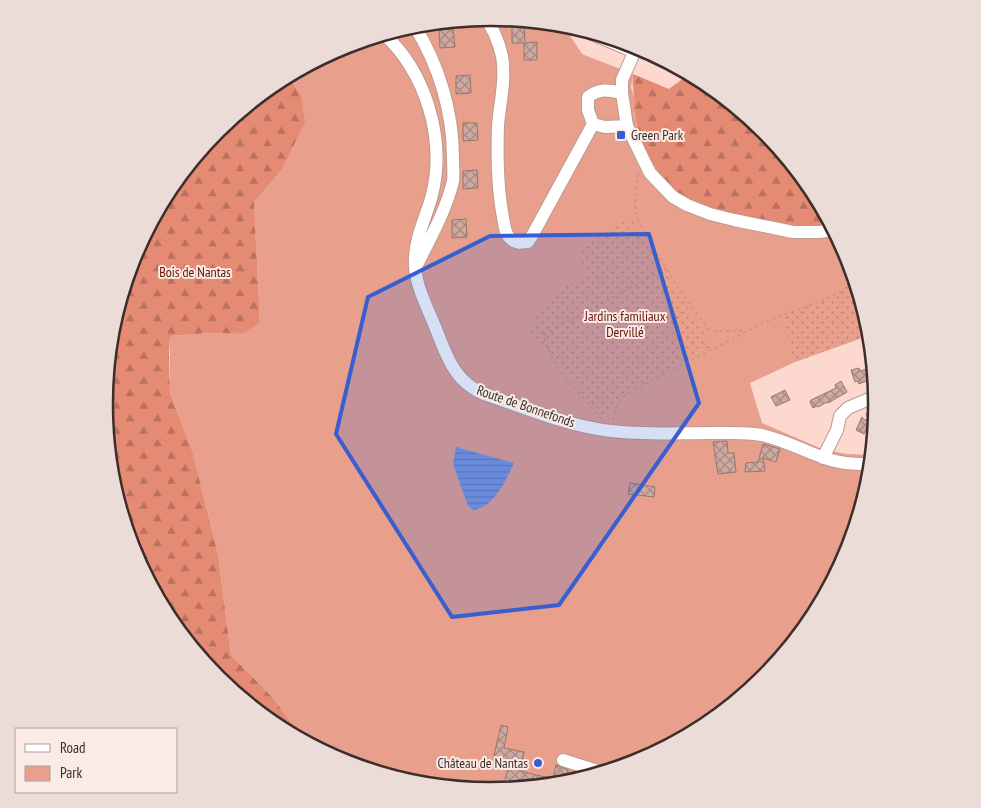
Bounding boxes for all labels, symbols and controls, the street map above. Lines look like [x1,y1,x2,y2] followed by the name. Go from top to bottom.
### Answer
[631,126,684,144] place label: Green Park
[615,129,627,141] marker: Green Park
[159,263,231,281] park label: Bois de Nantas
[584,307,666,341] park label: Jardins familiaux Dervillé
[474,381,578,431] street label: Route de Bonnefonds
[15,728,178,793] legend
[60,738,86,757] text: Road
[437,754,528,772] place label: Château de Nantas
[532,757,544,769] marker: Château de Nantas
[60,763,82,782] text: Park

